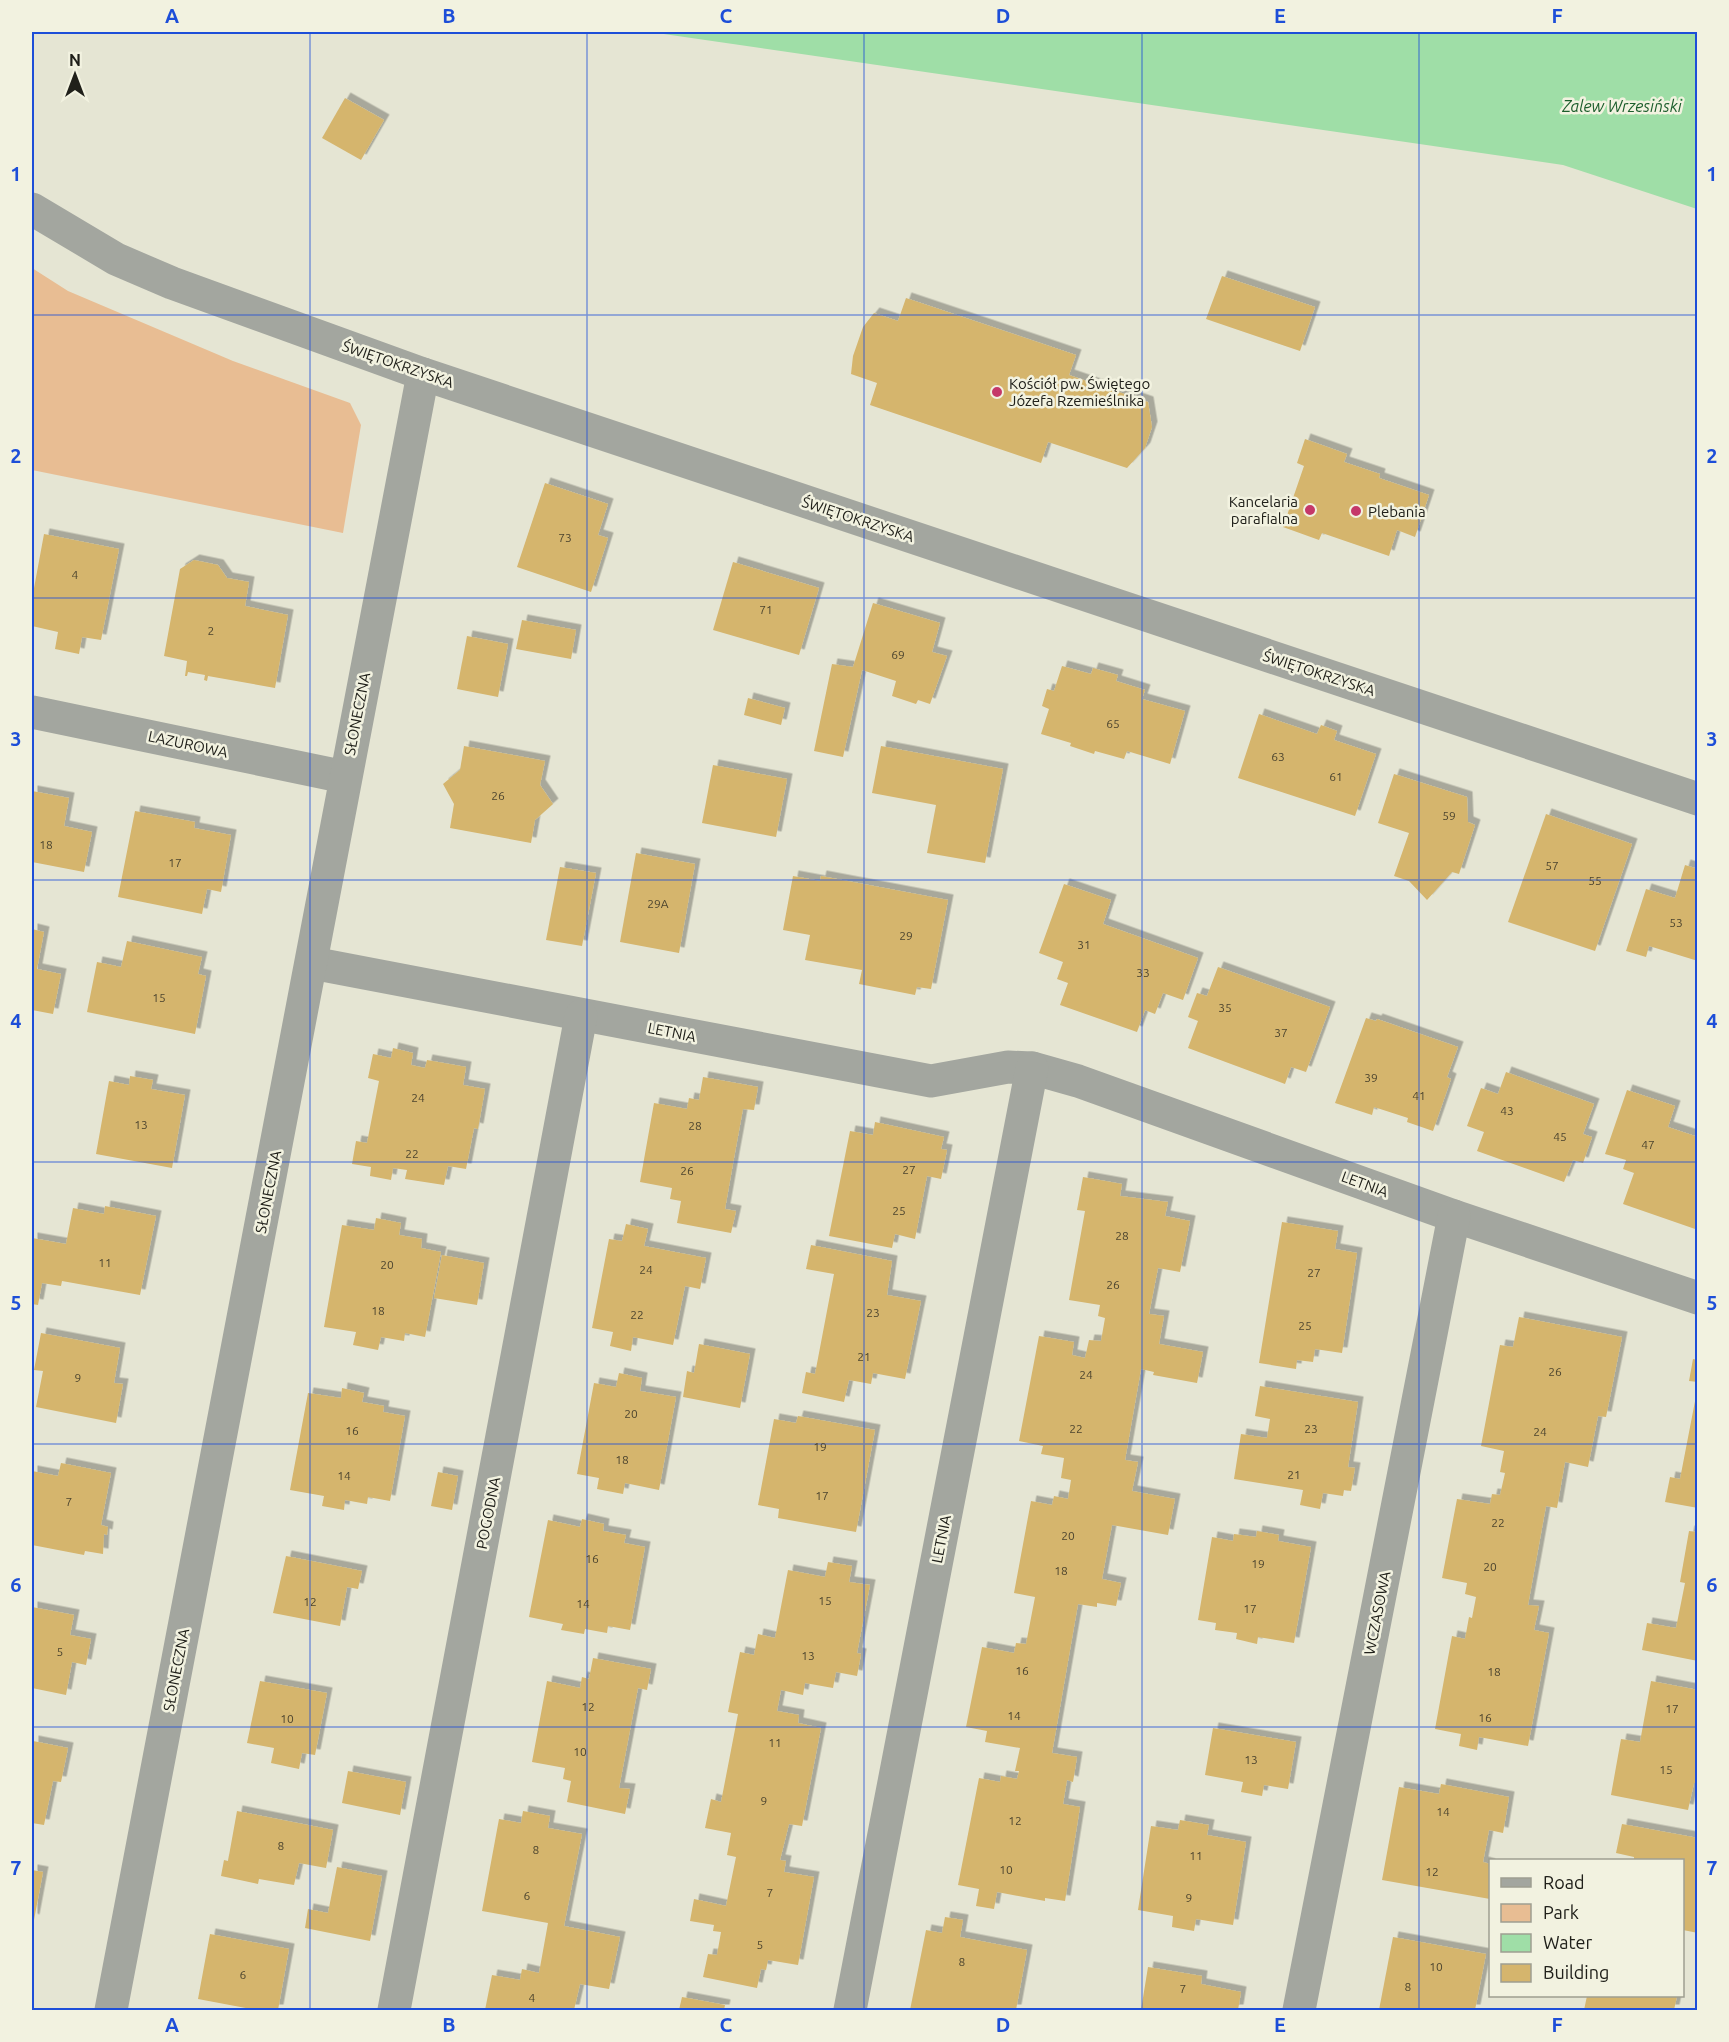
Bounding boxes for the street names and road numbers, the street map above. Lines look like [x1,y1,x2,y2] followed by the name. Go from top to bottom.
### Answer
[340,337,456,391] street label: ŚWIĘTOKRZYSKA
[800,493,916,545] street label: ŚWIĘTOKRZYSKA
[1261,647,1377,699] street label: ŚWIĘTOKRZYSKA
[341,671,373,757] street label: SŁONECZNA
[147,727,230,761] street label: LAZUROWA
[646,1019,698,1045] street label: LETNIA
[252,1149,284,1235] street label: SŁONECZNA
[1339,1168,1391,1200] street label: LETNIA
[473,1475,503,1551] street label: POGODNA
[928,1513,954,1565] street label: LETNIA
[1361,1569,1393,1656] street label: WCZASOWA
[160,1627,192,1713] street label: SŁONECZNA

